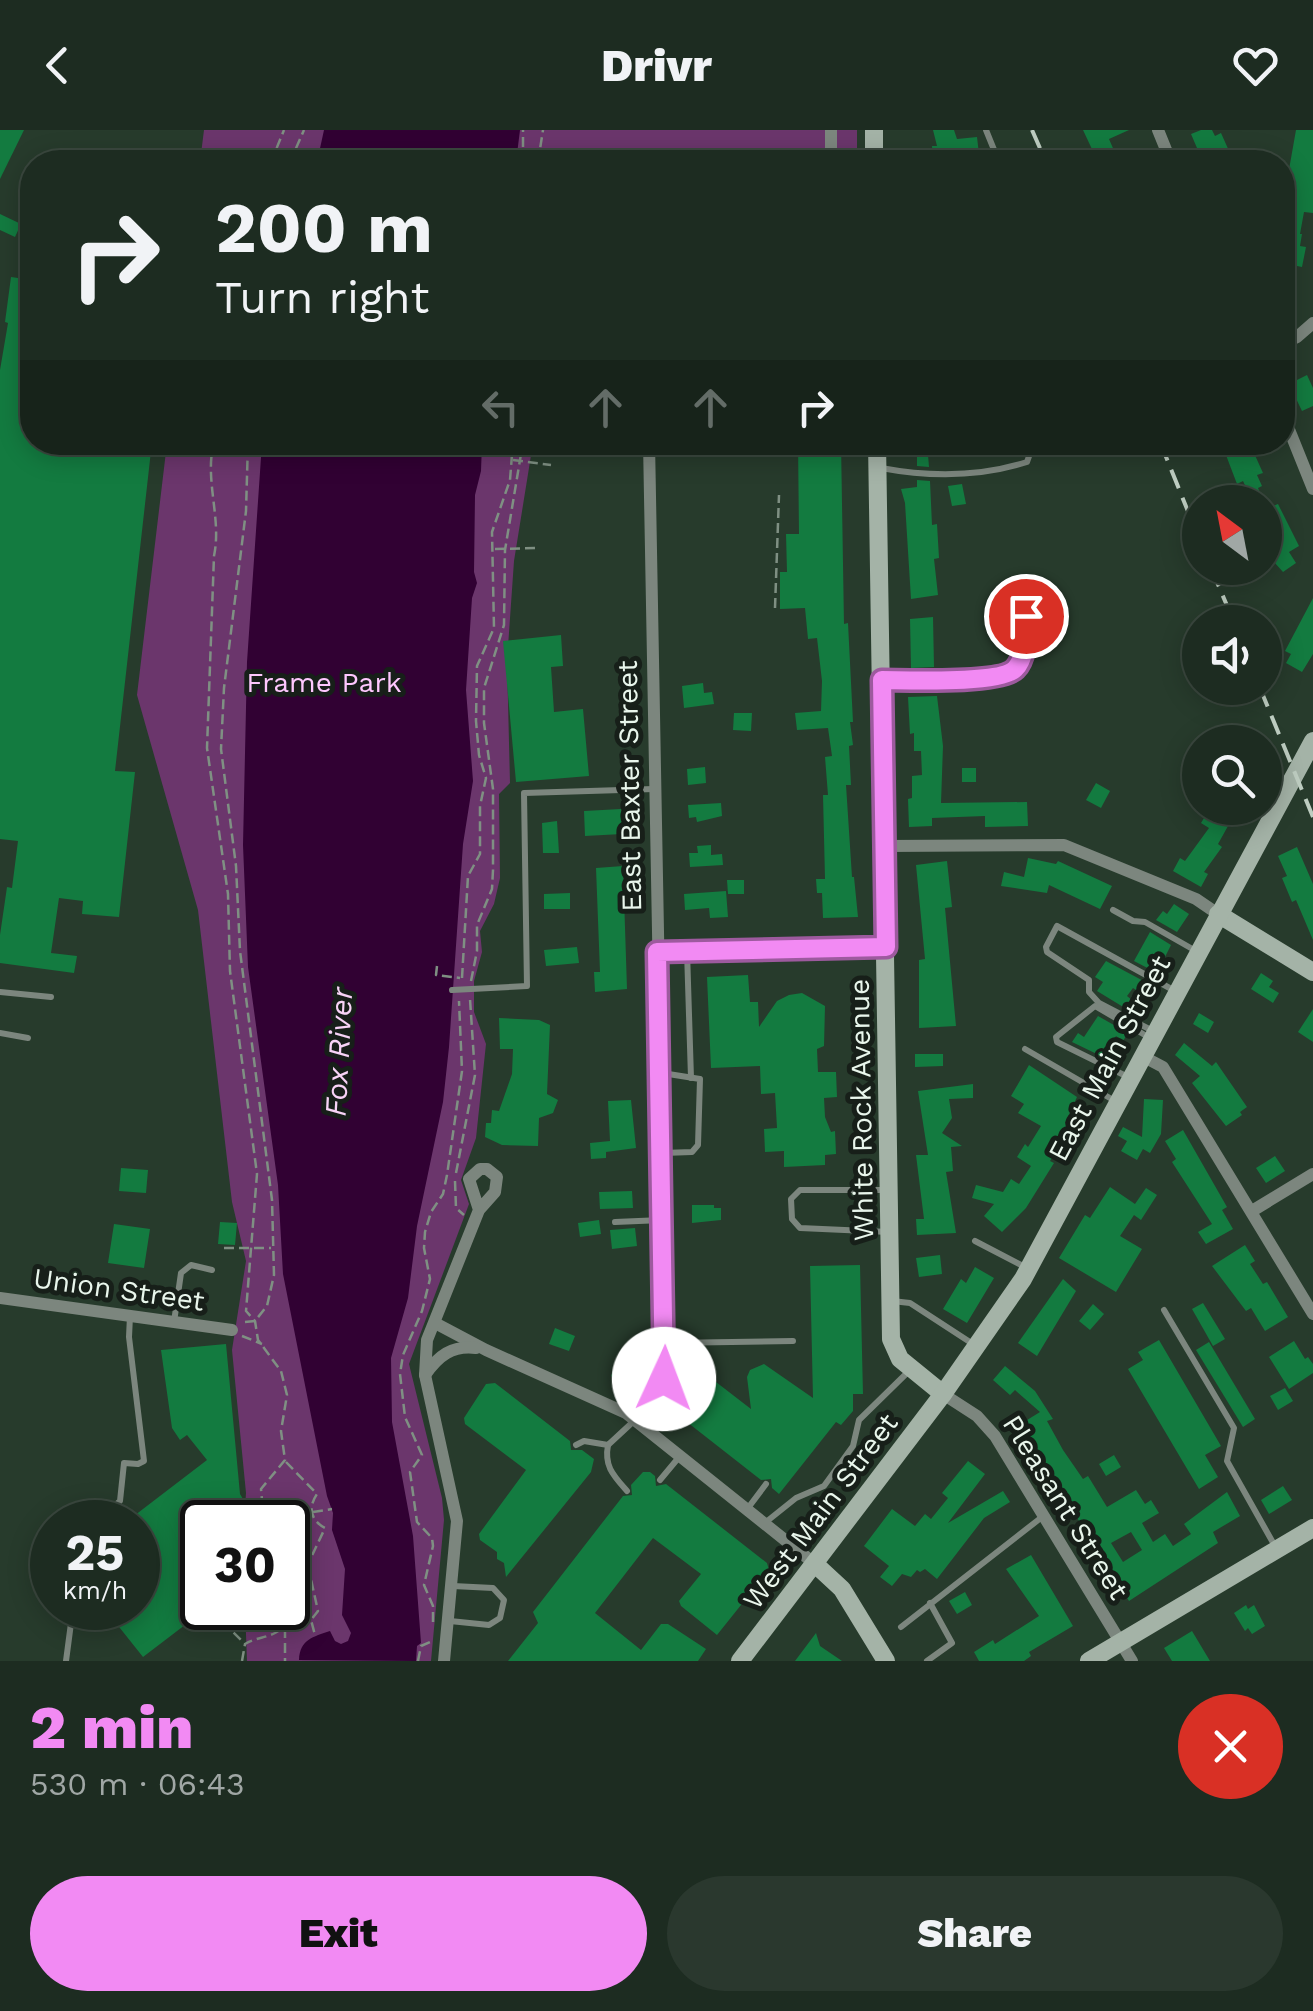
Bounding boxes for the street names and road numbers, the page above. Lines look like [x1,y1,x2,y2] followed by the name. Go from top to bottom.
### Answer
[611,660,648,912] street label: East Baxter Street
[1041,950,1178,1167] street label: East Main Street
[843,978,880,1242] street label: White Rock Avenue
[31,1261,207,1318] street label: Union Street
[736,1407,905,1616] street label: West Main Street
[996,1409,1136,1606] street label: Pleasant Street

